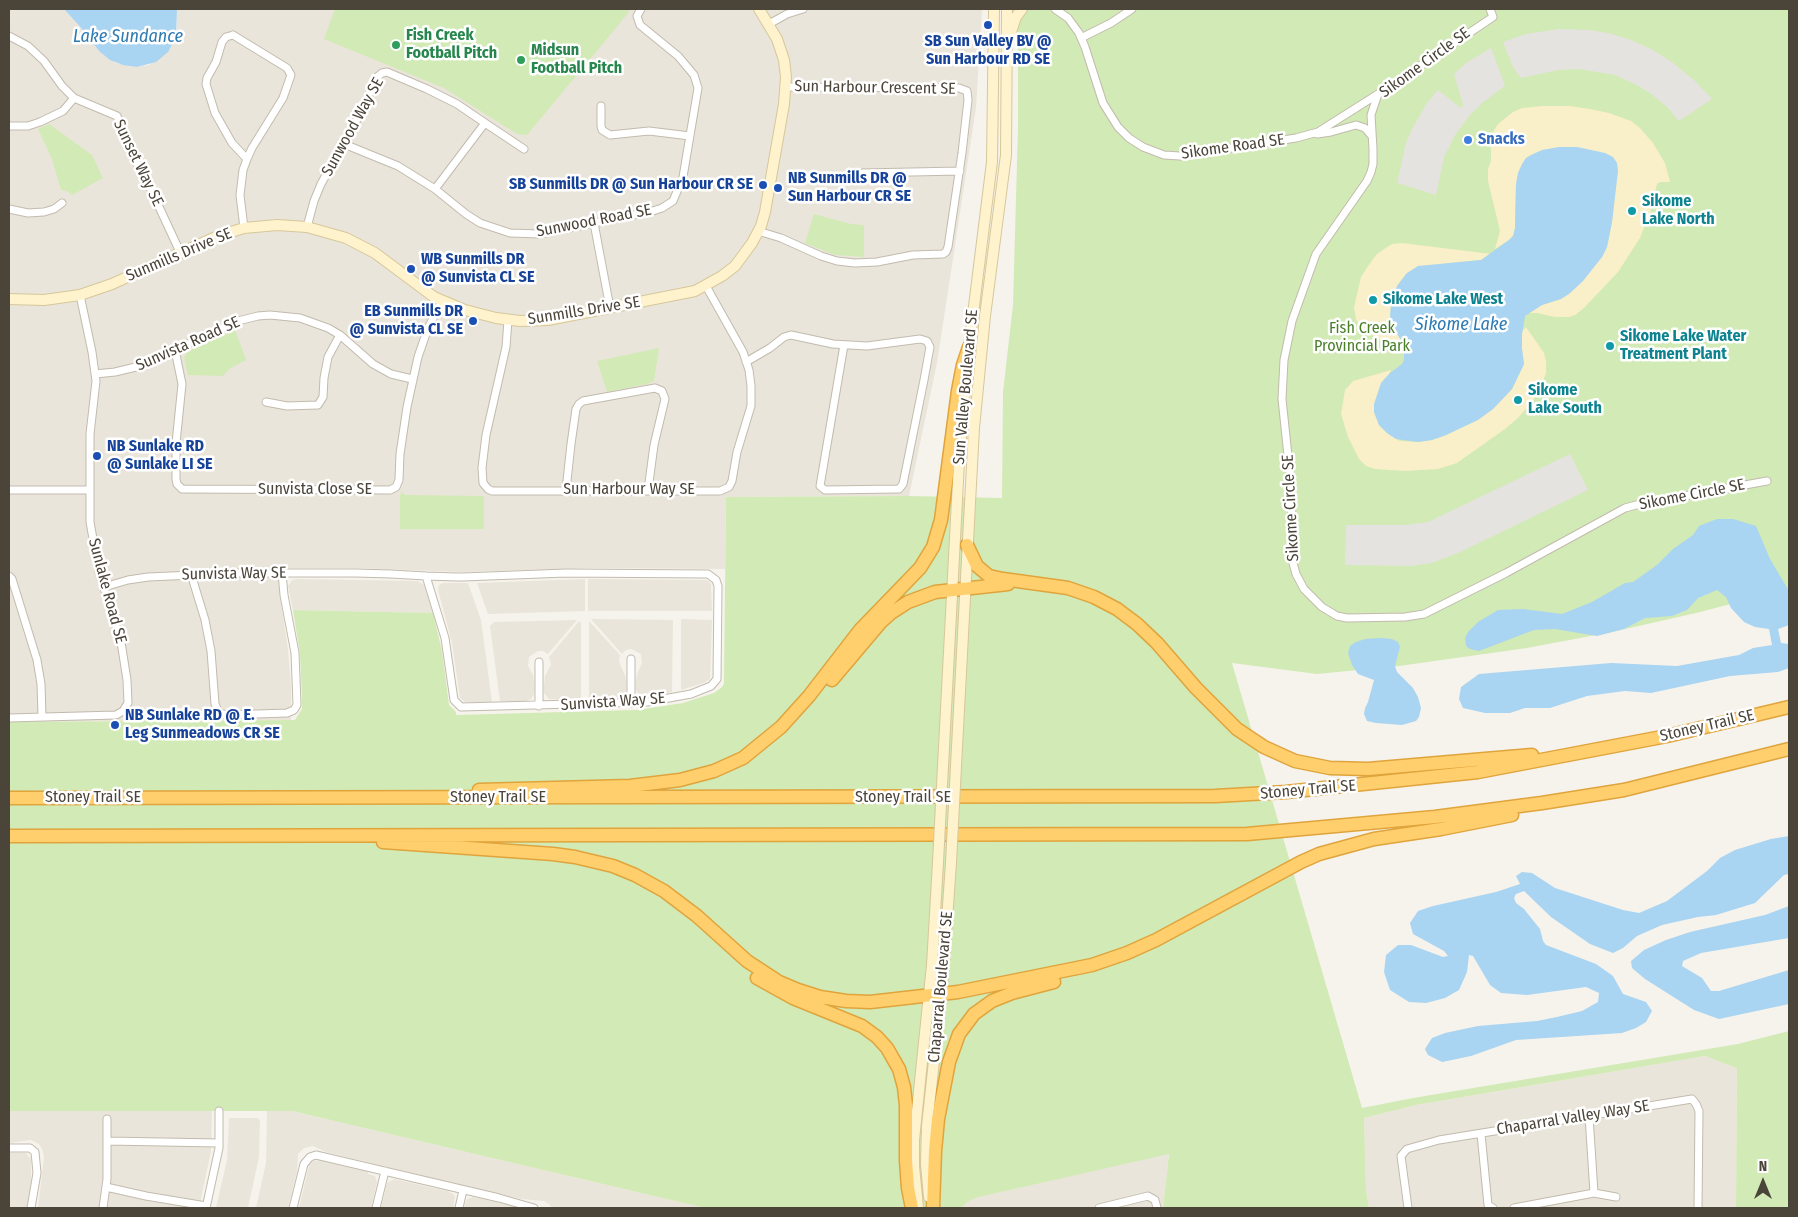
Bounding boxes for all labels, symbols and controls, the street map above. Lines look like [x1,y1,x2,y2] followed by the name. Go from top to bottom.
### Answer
[982,19,994,31] marker: SB Sun Valley BV @ Sun Harbour RD SE
[1376,24,1474,102] street label: Sikome Circle SE
[73,26,183,48] water label: Lake Sundance
[406,26,497,64] place label: Fish Creek Football Pitch
[924,32,1052,70] place label: SB Sun Valley BV @ Sun Harbour RD SE
[390,39,402,51] marker: Fish Creek Football Pitch
[531,41,622,79] place label: Midsun Football Pitch
[515,54,527,66] marker: Midsun Football Pitch
[318,74,388,180] street label: Sunwood Way SE
[794,77,956,99] street label: Sun Harbour Crescent SE
[109,117,167,209] street label: Sunset Way SE
[1180,130,1286,164] street label: Sikome Road SE
[1478,130,1525,150] place label: Snacks
[1462,134,1474,146] marker: Snacks
[788,169,911,207] place label: NB Sunmills DR @ Sun Harbour CR SE
[509,175,753,195] place label: SB Sunmills DR @ Sun Harbour CR SE
[757,179,769,191] marker: SB Sunmills DR @ Sun Harbour CR SE
[772,182,784,194] marker: NB Sunmills DR @ Sun Harbour CR SE
[1642,192,1715,230] place label: Sikome Lake North
[535,200,653,242] street label: Sunwood Road SE
[1626,205,1638,217] marker: Sikome Lake North
[123,224,235,286] street label: Sunmills Drive SE
[421,250,534,288] place label: WB Sunmills DR @ Sunvista CL SE
[405,263,417,275] marker: WB Sunmills DR @ Sunvista CL SE
[1383,290,1503,310] place label: Sikome Lake West
[527,293,641,329] street label: Sunmills Drive SE
[1367,294,1379,306] marker: Sikome Lake West
[350,302,463,340] place label: EB Sunmills DR @ Sunvista CL SE
[950,308,982,466] street label: Sun Valley Boulevard SE
[133,313,243,375] street label: Sunvista Road SE
[1415,314,1507,336] water label: Sikome Lake
[467,315,479,327] marker: EB Sunmills DR @ Sunvista CL SE
[1314,319,1410,357] park label: Fish Creek Provincial Park
[1620,327,1746,365] place label: Sikome Lake Water Treatment Plant
[1604,340,1616,352] marker: Sikome Lake Water Treatment Plant
[1528,381,1602,419] place label: Sikome Lake South
[1512,394,1524,406] marker: Sikome Lake South
[107,437,213,475] place label: NB Sunlake RD @ Sunlake LI SE
[91,450,103,462] marker: NB Sunlake RD @ Sunlake LI SE
[1279,454,1303,562] street label: Sikome Circle SE
[1638,475,1746,515] street label: Sikome Circle SE
[258,480,372,500] street label: Sunvista Close SE
[563,480,695,500] street label: Sun Harbour Way SE
[84,536,130,646] street label: Sunlake Road SE
[181,563,287,585] street label: Sunvista Way SE
[560,689,666,715] street label: Sunvista Way SE
[125,706,280,744] place label: NB Sunlake RD @ E. Leg Sunmeadows CR SE
[1658,706,1756,746] street label: Stoney Trail SE
[109,719,121,731] marker: NB Sunlake RD @ E. Leg Sunmeadows CR SE
[1259,776,1357,804] street label: Stoney Trail SE
[45,788,141,808] street label: Stoney Trail SE
[450,788,546,808] street label: Stoney Trail SE
[855,788,951,808] street label: Stoney Trail SE
[925,910,957,1064] street label: Chaparral Boulevard SE
[1495,1096,1651,1140] street label: Chaparral Valley Way SE
[1738,1157,1788,1207] north arrow
[1759,1158,1767,1175] text: N

